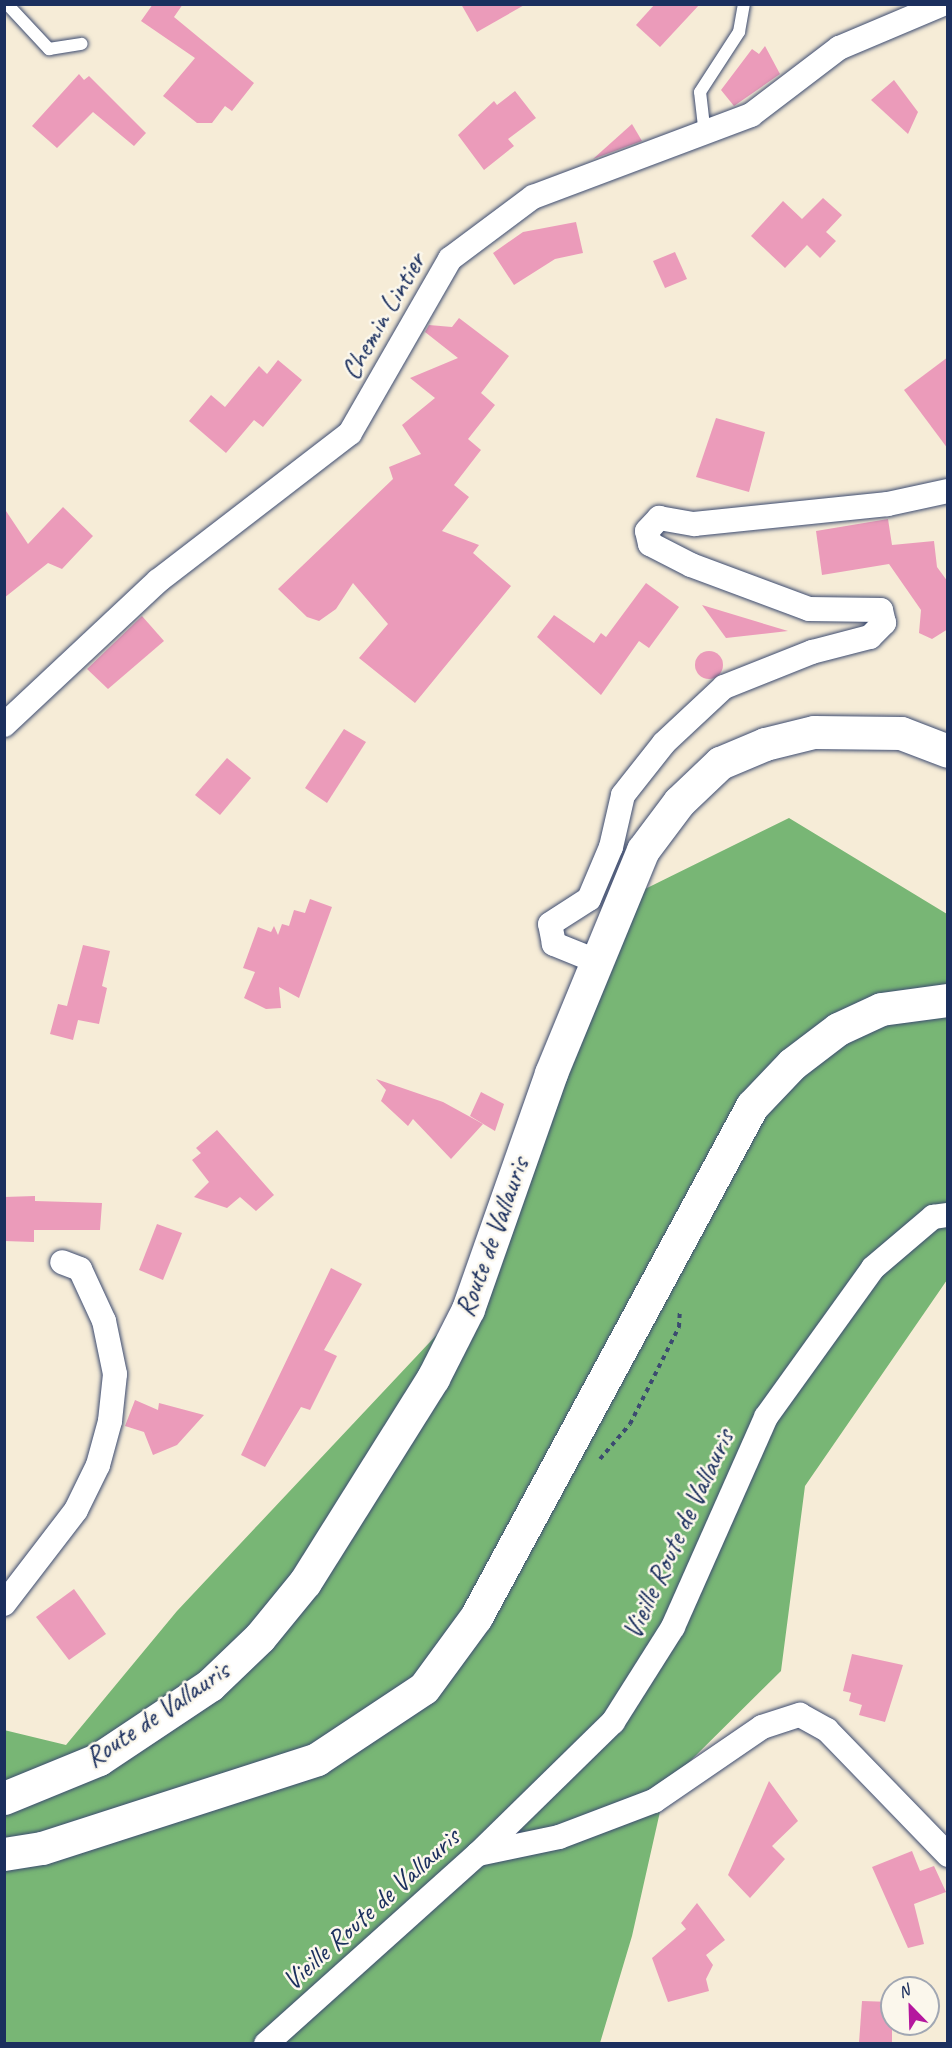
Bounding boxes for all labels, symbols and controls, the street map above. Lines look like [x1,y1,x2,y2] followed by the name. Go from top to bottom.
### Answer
[333,247,433,385] street label: Chemin Lintier
[448,1153,536,1321] street label: Route de Vallauris
[615,1424,741,1644] street label: Vieille Route de Vallauris
[78,1653,236,1775] street label: Route de Vallauris
[276,1821,466,1997] street label: Vieille Route de Vallauris
[880,1976,940,2036] north arrow
[895,1980,912,2002] text: N

